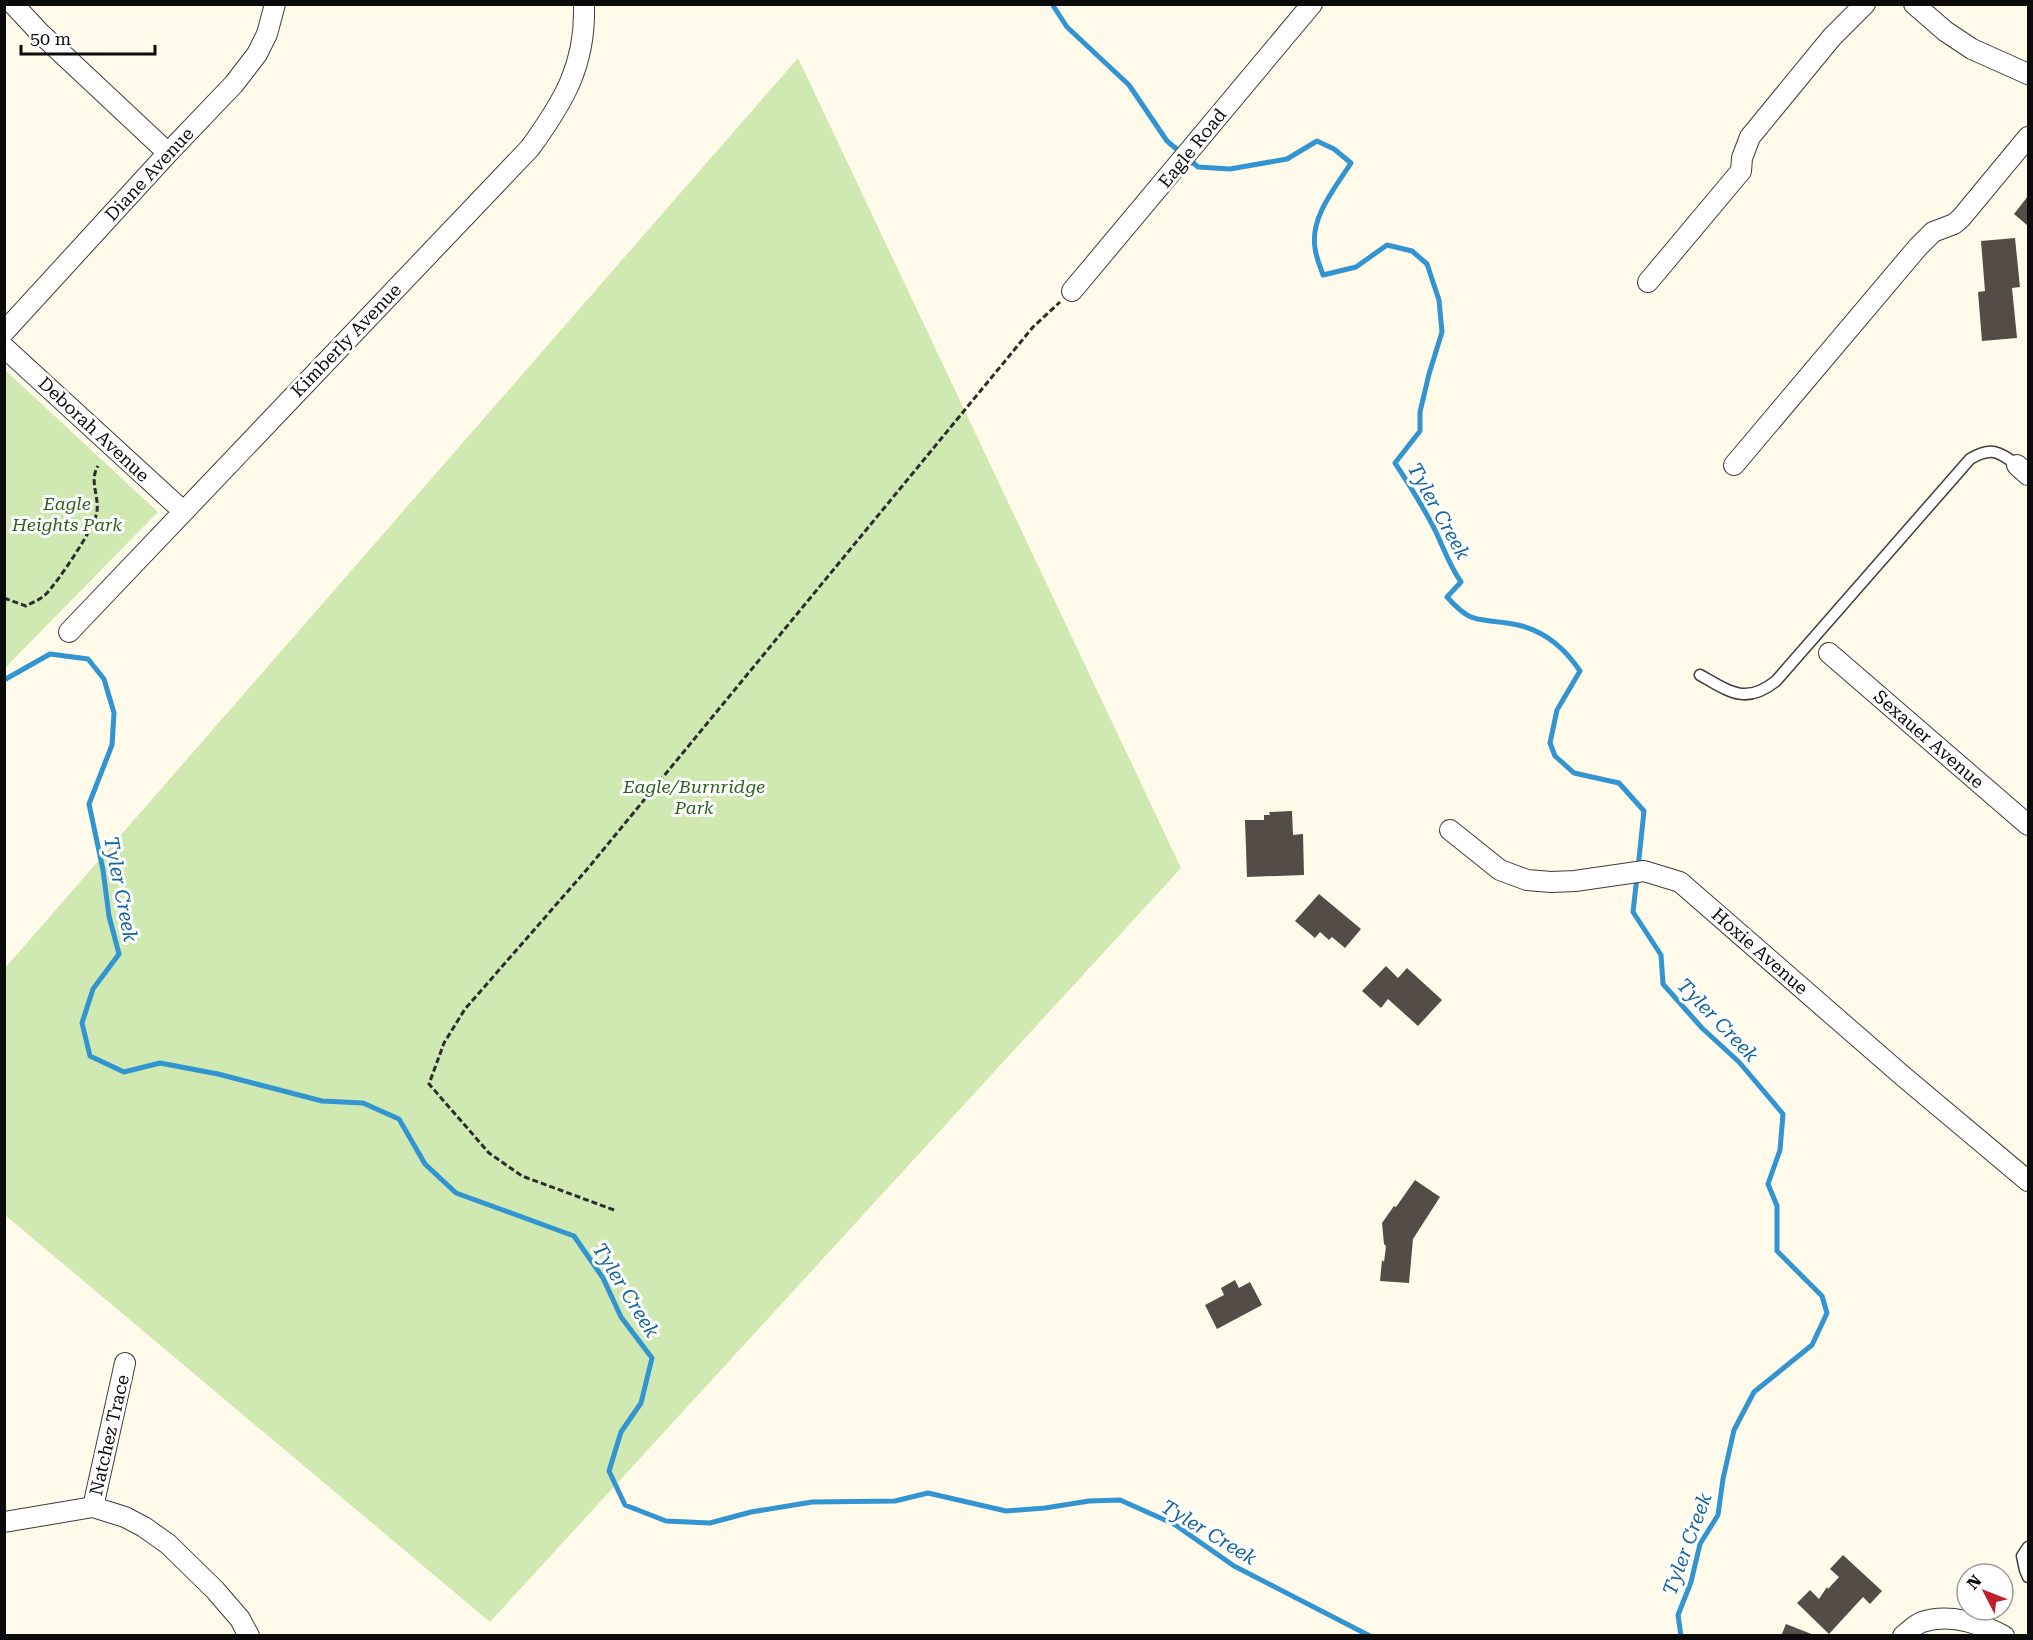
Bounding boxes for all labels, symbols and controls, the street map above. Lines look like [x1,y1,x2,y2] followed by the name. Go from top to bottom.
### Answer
[21,18,154,56] scale bar
[30,28,71,49] text: 50 m
[1154,104,1231,192] street label: Eagle Road
[100,123,198,225] street label: Diane Avenue
[287,279,405,401] street label: Kimberly Avenue
[34,372,154,486] street label: Deborah Avenue
[1403,458,1476,564] water label: Tyler Creek
[11,493,122,535] park label: Eagle Heights Park
[1870,686,1988,793] street label: Sexauer Avenue
[622,776,765,818] park label: Eagle/Burnridge Park
[99,834,143,944] water label: Tyler Creek
[1708,903,1813,999] street label: Hoxie Avenue
[1672,973,1764,1067] water label: Tyler Creek
[587,1238,665,1342] water label: Tyler Creek
[85,1372,133,1497] street label: Natchez Trace
[1657,1489,1717,1598] water label: Tyler Creek
[1157,1494,1261,1570] water label: Tyler Creek
[1955,1562,2015,1622] north arrow
[1963,1571,1985,1593] text: N

